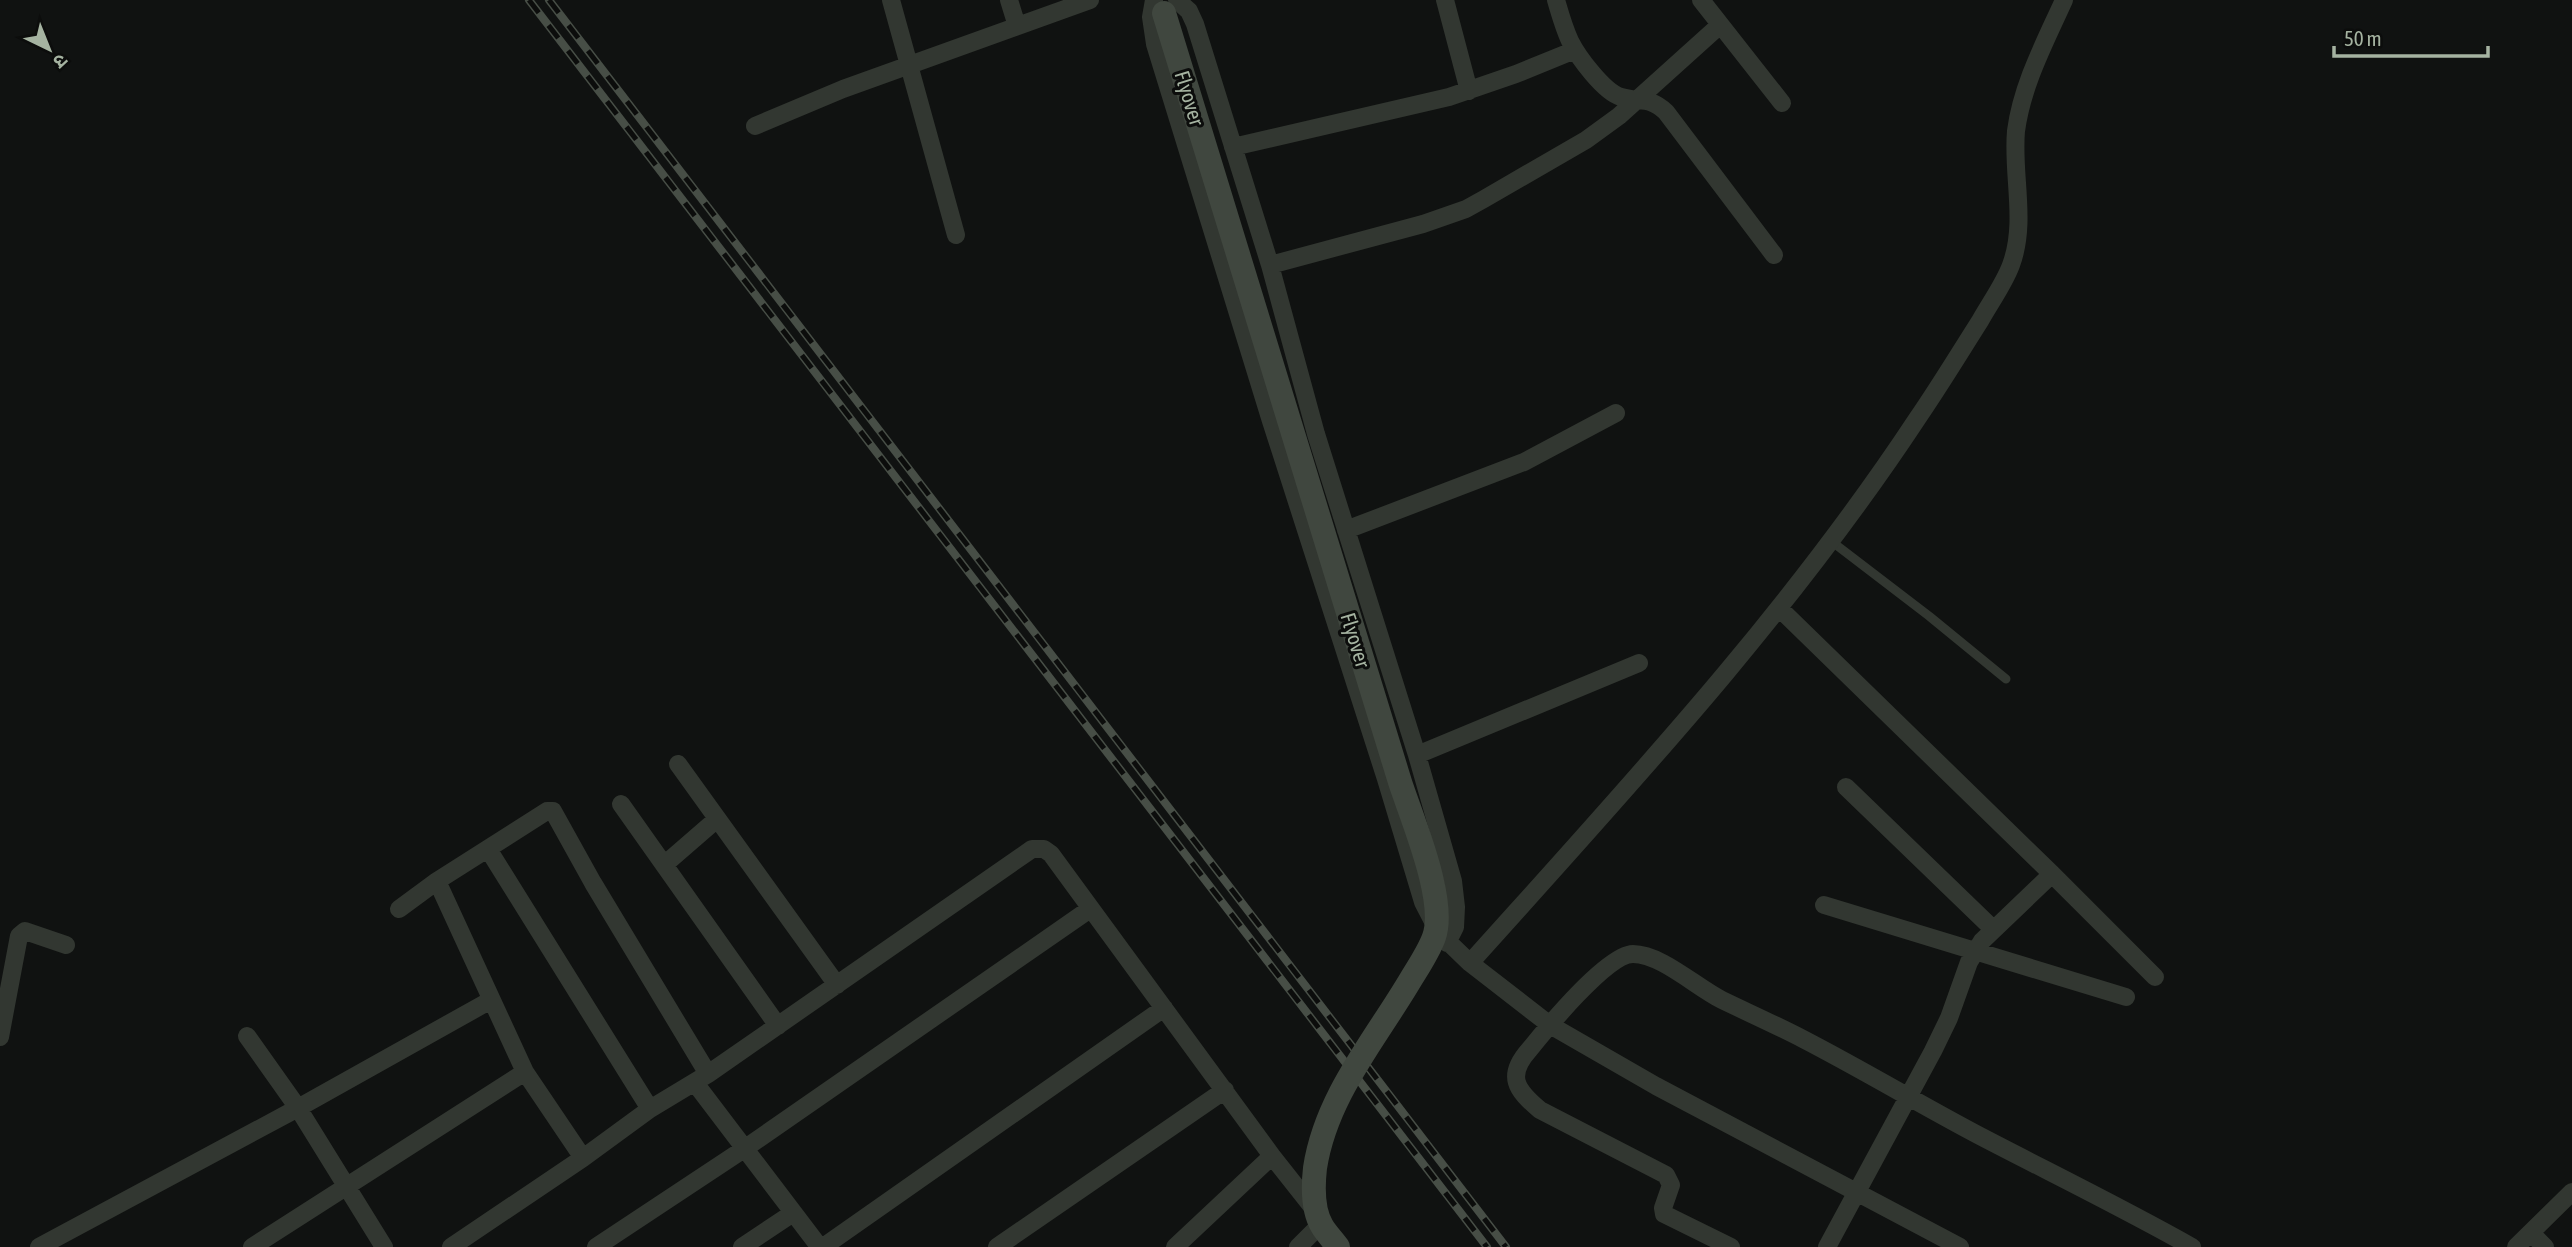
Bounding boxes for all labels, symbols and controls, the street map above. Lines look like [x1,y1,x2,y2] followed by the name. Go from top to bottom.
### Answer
[14,14,84,84] north arrow
[2334,14,2488,58] scale bar
[2344,26,2382,50] text: 50 m
[48,50,72,74] text: उ
[1170,68,1210,129] street label: Flyover
[1336,610,1376,671] street label: Flyover

